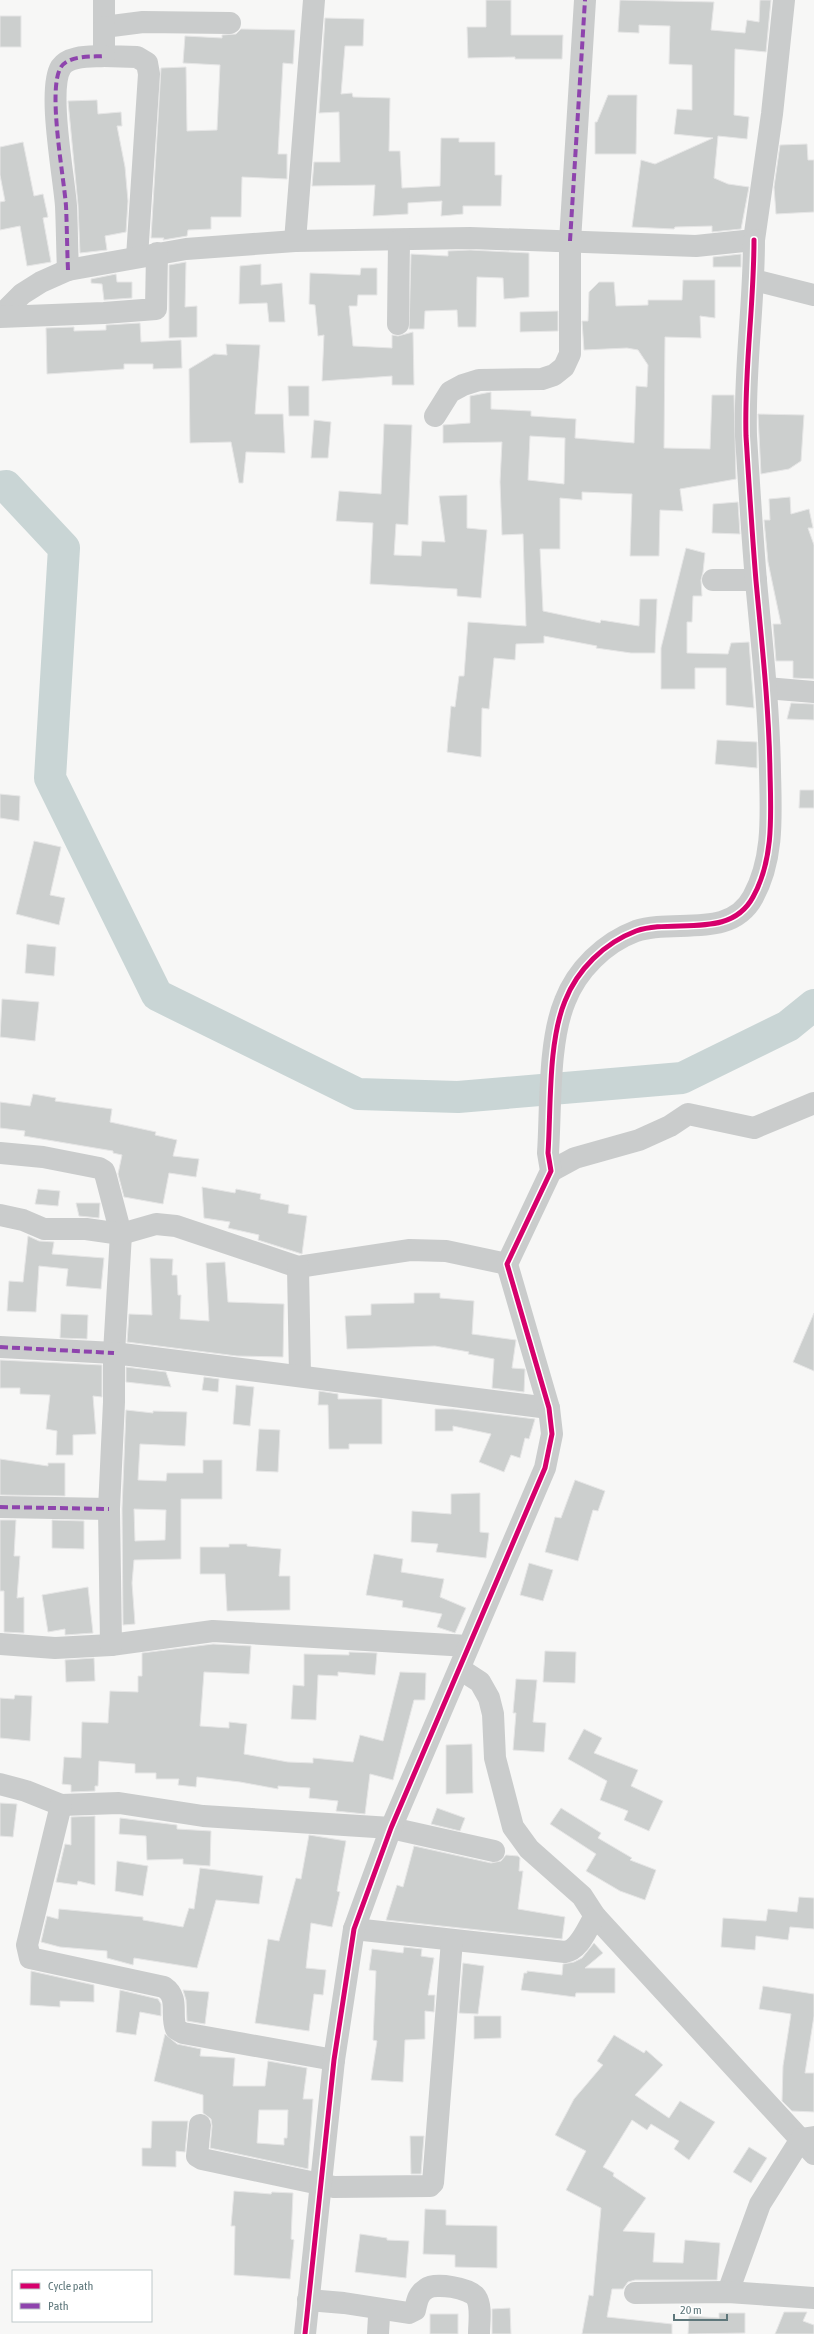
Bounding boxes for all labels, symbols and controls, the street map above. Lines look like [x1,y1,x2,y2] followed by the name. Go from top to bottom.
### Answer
[12,2270,152,2322] legend
[48,2279,93,2293] text: Cycle path
[674,2296,727,2322] scale bar
[48,2299,69,2313] text: Path
[680,2303,702,2317] text: 20 m

